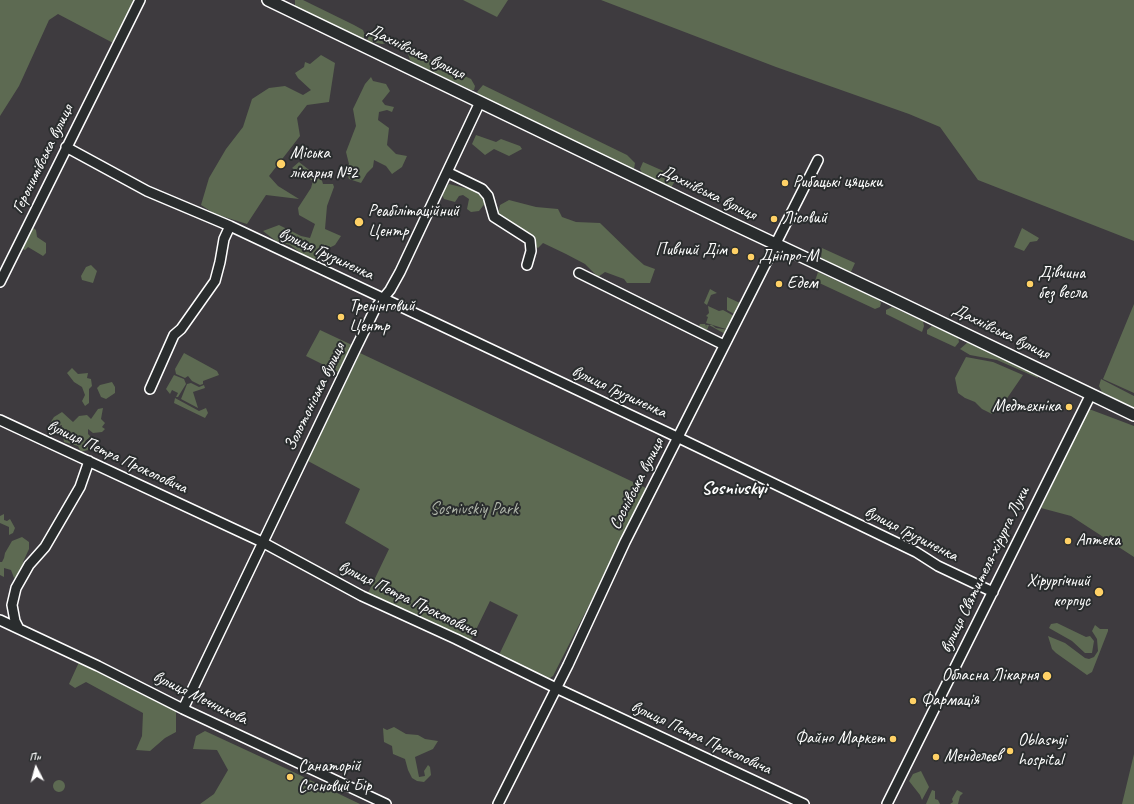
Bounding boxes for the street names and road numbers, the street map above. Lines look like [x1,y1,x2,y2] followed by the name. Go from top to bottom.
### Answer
[364,20,468,84] street label: Дахнівська вулиця
[8,101,78,217] street label: Геронимівська вулиця
[656,161,760,225] street label: Дахнівська вулиця
[275,223,377,285] street label: вулиця Грузиненка
[949,300,1053,364] street label: Дахнівська вулиця
[280,340,350,454] street label: Золотоніська вулиця
[568,361,670,423] street label: вулиця Грузиненка
[44,416,190,498] street label: вулиця Петра Прокоповича
[605,435,669,533] street label: Соснівська вулиця
[936,484,1034,656] street label: вулиця Святителя-хірурга Луки
[861,502,961,566] street label: вулиця Грузиненка
[335,556,481,642] street label: вулиця Петра Прокоповича
[149,666,251,730] street label: вулиця Мечникова
[628,697,774,779] street label: вулиця Петра Прокоповича

